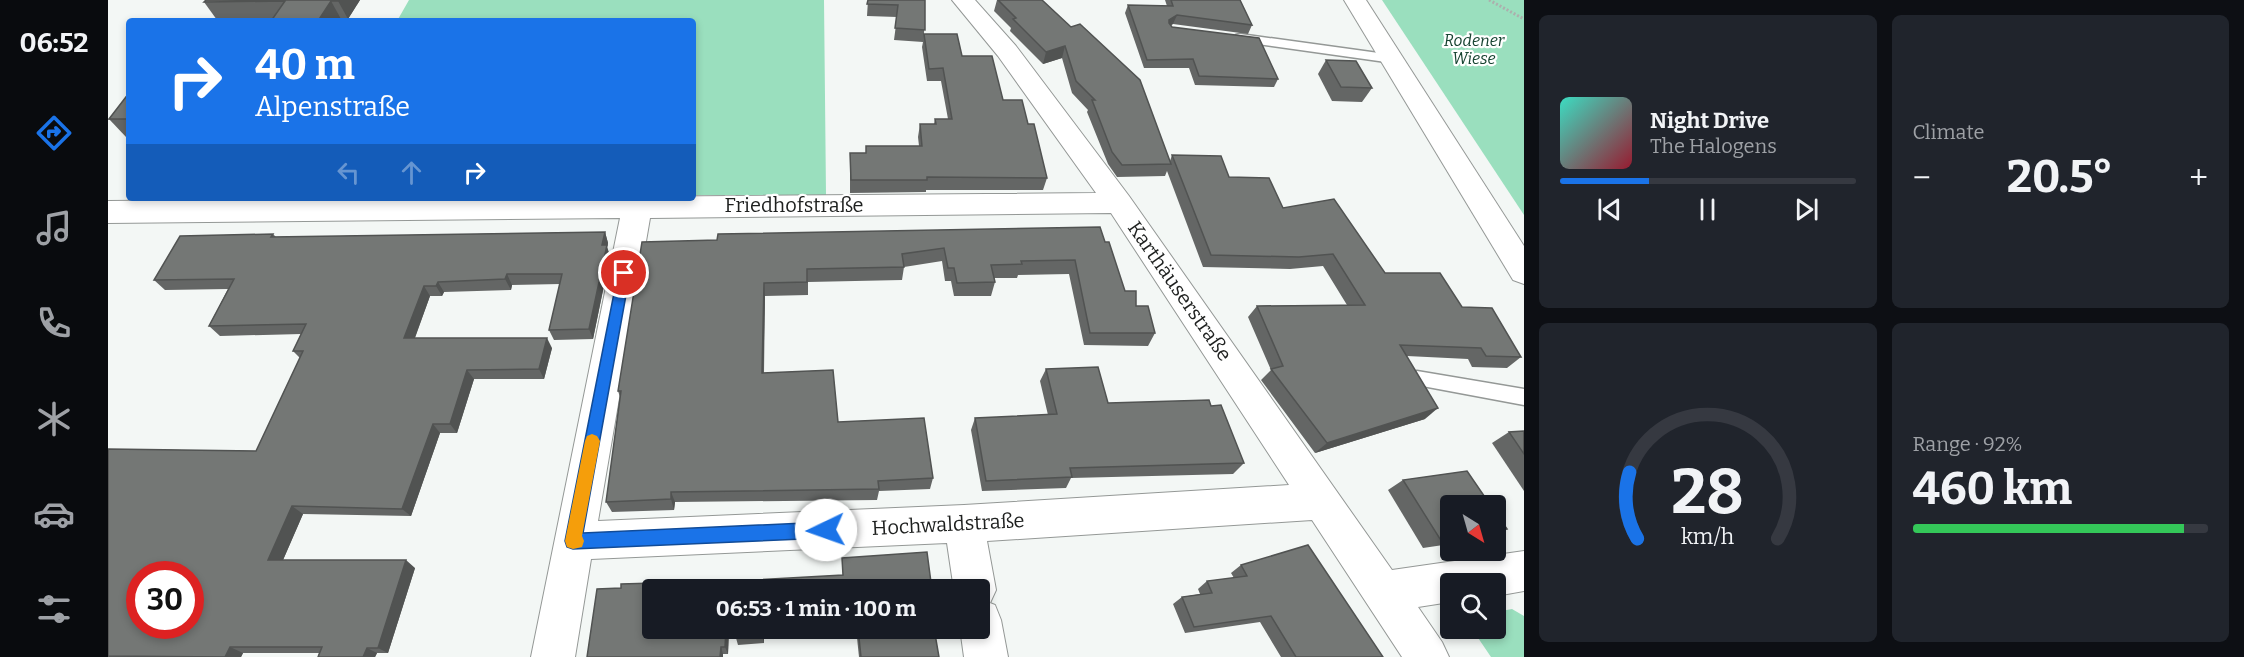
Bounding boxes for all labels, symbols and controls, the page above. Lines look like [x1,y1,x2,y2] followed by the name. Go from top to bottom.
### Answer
[19,27,89,59] text: 06:52
[1444,31,1506,68] park label: Rodener Wiese
[255,40,355,90] text: 40 m
[156,42,234,120] icon: right
[255,91,410,123] text: Alpenstraße
[1650,107,1769,134] text: Night Drive
[33,112,75,154] icon: directions
[1913,120,1984,144] text: Climate
[1650,134,1777,158] text: The Halogens
[2007,150,2113,204] text: 20.5°
[332,156,365,189] icon: left
[395,156,428,189] icon: ahead
[458,156,491,189] icon: right
[1913,158,1931,198] text: −
[2189,158,2208,198] text: +
[725,193,863,217] street label: Friedhofstraße
[1593,193,1626,226] icon: previous
[1691,193,1724,226] icon: pause
[1790,193,1823,226] icon: next
[33,207,75,249] icon: music
[1123,217,1237,365] street label: Karthäuserstraße
[598,247,649,298] pin
[607,256,640,289] icon: arrive
[33,302,75,344] icon: phone
[33,398,75,440] icon: climate
[1913,432,2023,456] text: Range · 92%
[1671,455,1744,530] text: 28
[1913,462,2072,516] text: 460 km
[33,493,75,535] icon: car
[1440,495,1506,561] north arrow
[1440,495,1506,639] map controls
[794,498,858,562] position arrow
[871,508,1025,540] street label: Hochwaldstraße
[1681,525,1734,551] text: km/h
[126,561,204,639] speed limit sign: 30
[1440,573,1506,639] button: search
[33,588,75,630] icon: filters
[716,595,916,622] text: 06:53 · 1 min · 100 m

